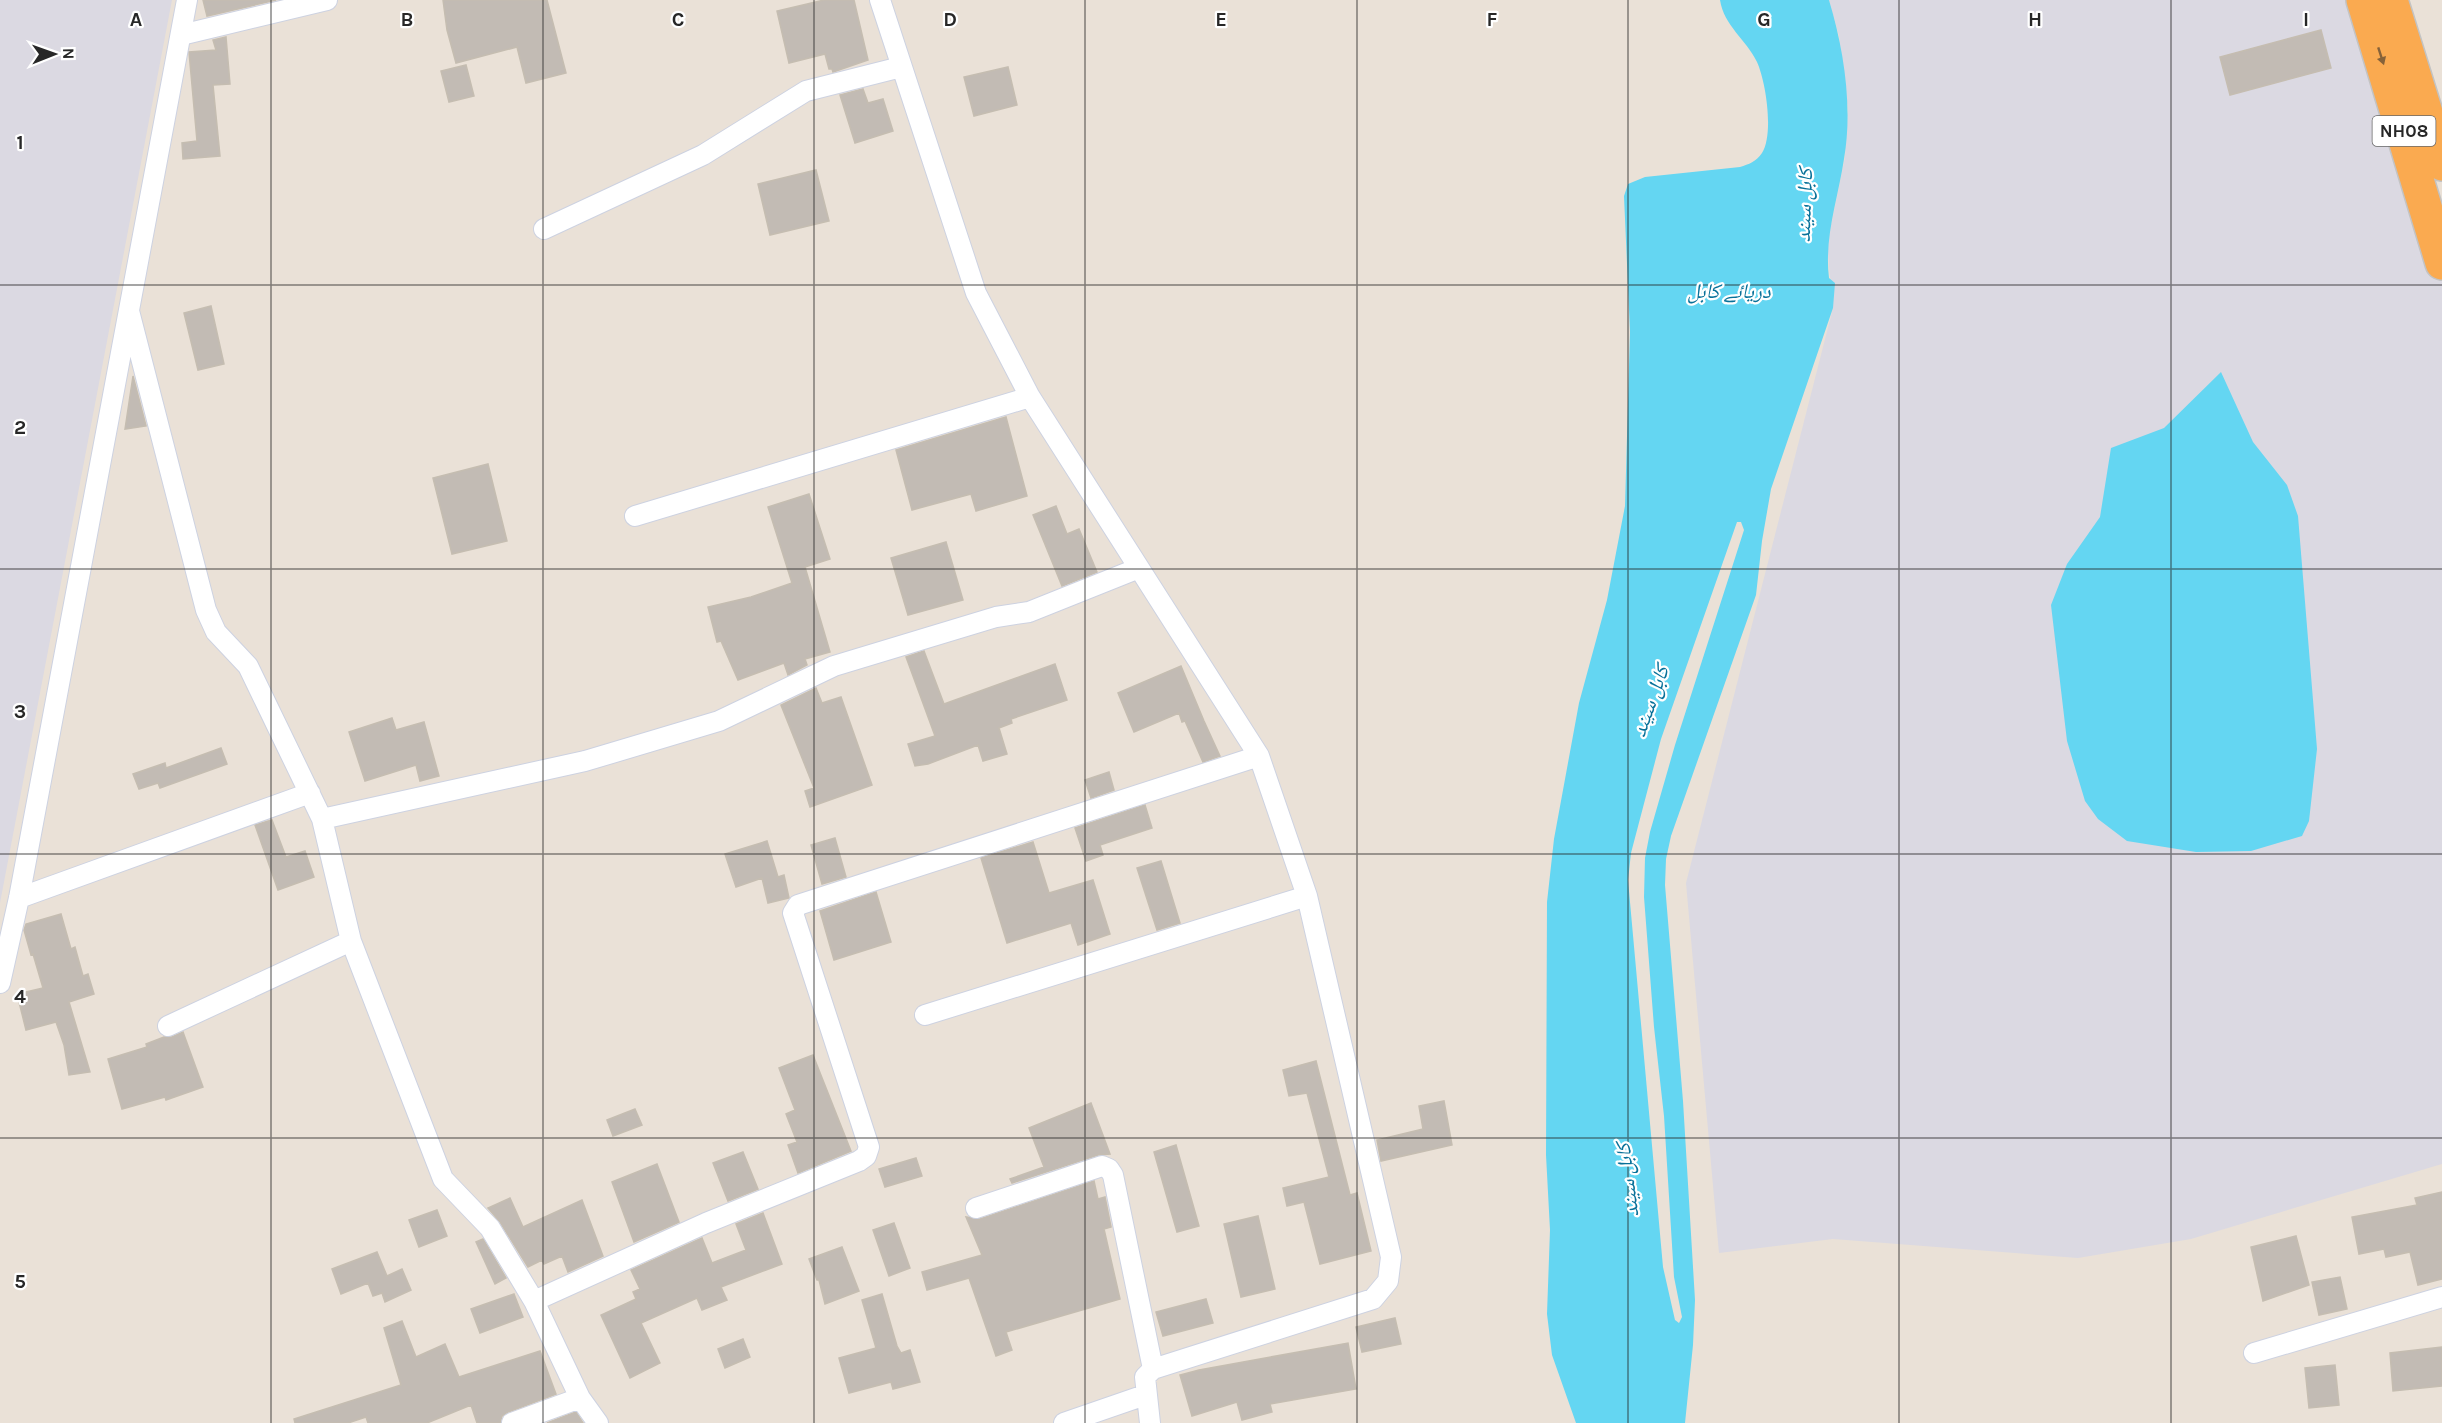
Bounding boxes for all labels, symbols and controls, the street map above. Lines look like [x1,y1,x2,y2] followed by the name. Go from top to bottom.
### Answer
[130,8,143,31] text: A
[401,8,413,31] text: B
[672,8,684,31] text: C
[943,8,957,31] text: D
[1215,8,1227,31] text: E
[1487,8,1498,31] text: F
[1757,8,1771,31] text: G
[2028,8,2042,31] text: H
[2303,8,2309,31] text: I
[24,24,84,84] north arrow
[2377,47,2386,65] one-way arrow
[59,48,78,60] text: N
[2372,116,2436,146] road number: NH08
[16,131,24,154] text: 1
[1791,164,1818,243] water label: کابل سيند
[1687,279,1771,304] water label: دریائے کابل
[14,416,26,439] text: 2
[1626,659,1676,740] water label: کابل سيند
[14,700,26,723] text: 3
[14,985,26,1008] text: 4
[1610,1138,1644,1218] water label: کابل سيند
[14,1270,26,1293] text: 5

